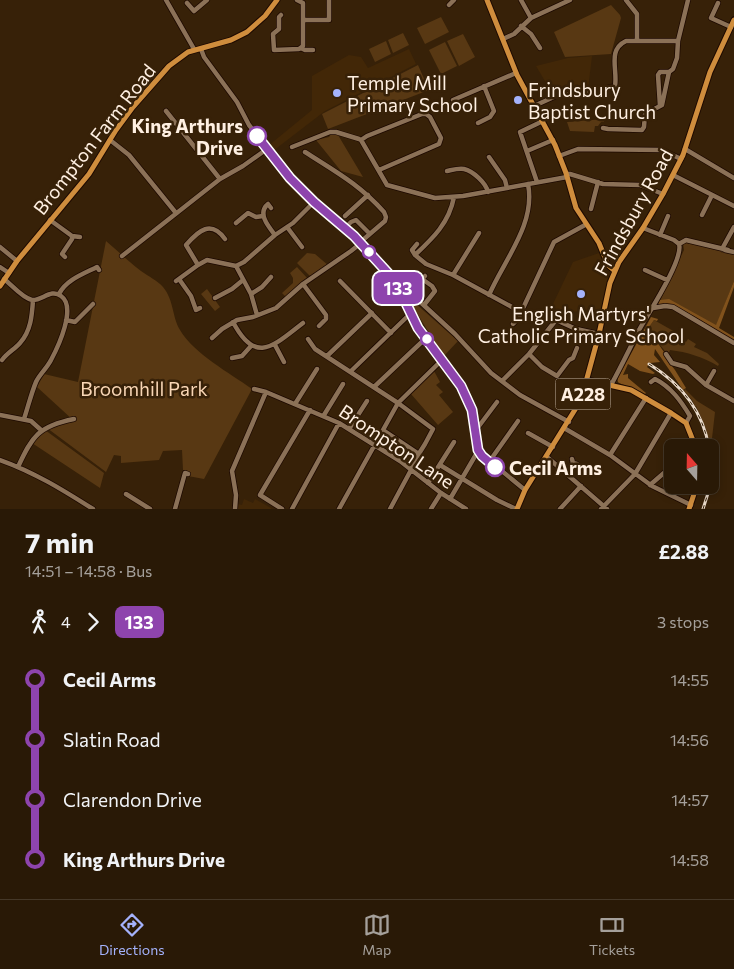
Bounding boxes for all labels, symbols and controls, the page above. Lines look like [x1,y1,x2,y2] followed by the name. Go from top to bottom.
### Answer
[28,59,160,219] street label: Brompton Farm Road
[347,71,478,116] place label: Temple Mill Primary School
[528,78,656,123] place label: Frindsbury Baptist Church
[331,87,343,99] marker: Temple Mill Primary School
[512,94,524,106] marker: Frindsbury Baptist Church
[132,114,243,159] place label: King Arthurs Drive
[247,126,267,146] marker: King Arthurs Drive
[589,145,677,279] street label: Frindsbury Road
[362,245,376,259] unlabelled marker
[369,272,427,304] line badge: 133
[383,277,413,299] text: 133
[575,288,587,300] marker: English Martyrs' Catholic Primary School
[478,302,684,347] place label: English Martyrs' Catholic Primary School
[420,332,434,346] unlabelled marker
[80,377,208,400] park label: Broomhill Park
[556,378,610,409] road number: A228
[335,399,459,493] street label: Brompton Lane
[664,439,719,494] north arrow
[664,439,719,494] map controls
[509,456,602,479] place label: Cecil Arms
[485,457,505,477] marker: Cecil Arms
[25,525,94,559] text: 7 min
[658,540,709,563] text: £2.88
[25,561,152,580] text: 14:51 – 14:58 · Bus
[25,608,53,636] icon: walk
[79,608,107,636] icon: forward
[125,611,154,633] text: 133
[61,612,71,631] text: 4
[657,612,709,631] text: 3 stops
[63,668,156,691] text: Cecil Arms
[670,670,709,689] text: 14:55
[63,728,160,751] text: Slatin Road
[670,730,709,749] text: 14:56
[63,788,202,811] text: Clarendon Drive
[671,790,709,809] text: 14:57
[63,848,225,871] text: King Arthurs Drive
[670,850,709,869] text: 14:58
[99,911,165,958] tab: Directions
[362,911,391,958] tab: Map
[589,911,635,958] tab: Tickets

